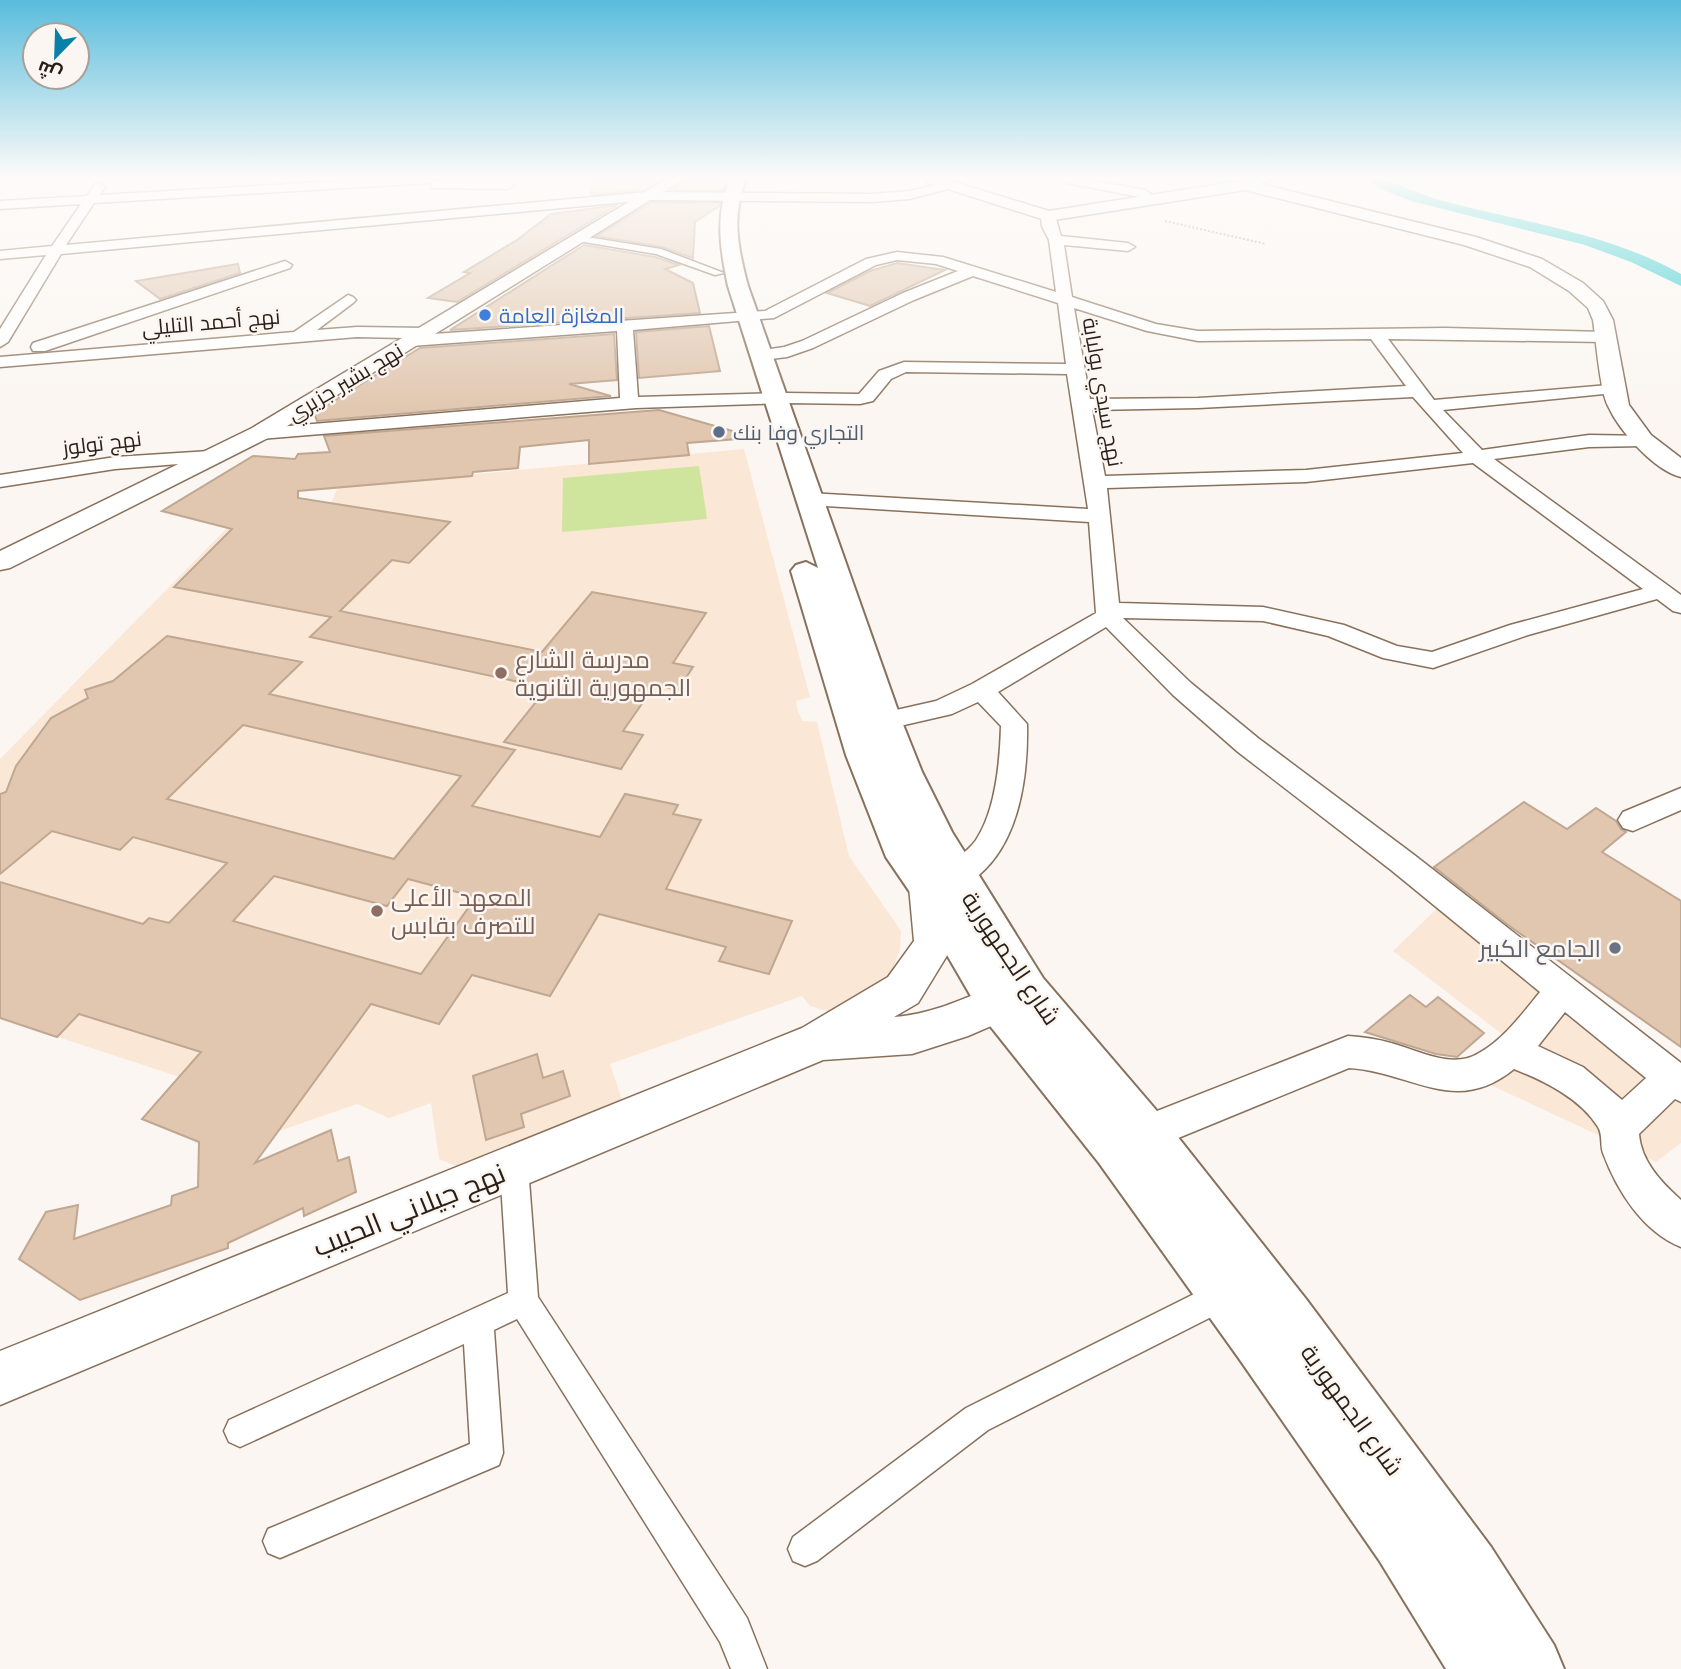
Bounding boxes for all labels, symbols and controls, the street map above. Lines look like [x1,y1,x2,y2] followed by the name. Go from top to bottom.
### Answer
[21,21,91,91] north arrow
[33,54,66,88] text: ش
[499,301,624,330] place label: المغازة العامة
[141,302,282,344] street label: نهج أحمد التليلي
[477,307,493,323] marker: المغازة العامة
[1074,315,1130,469] street label: نهج سيدي بولبابة
[282,336,409,430] street label: نهج بشير جزيري
[733,418,864,449] place label: التجاري وفا بنك
[60,424,143,462] street label: نهج تولوز
[711,424,727,440] marker: التجاري وفا بنك
[515,643,691,704] place label: مدرسة الشارع الجمهورية الثانوية
[493,665,509,681] marker: مدرسة الشارع الجمهورية الثانوية
[391,881,535,942] place label: المعهد الأعلى للتصرف بقابس
[954,885,1068,1031] street label: شارع الجمهورية
[369,903,385,919] marker: المعهد الأعلى للتصرف بقابس
[1477,932,1601,965] place label: الجامع الكبير
[1607,940,1623,956] marker: الجامع الكبير
[307,1154,512,1268] street label: نهج جيلاني الحبيب
[1293,1338,1411,1482] street label: شارع الجمهورية

